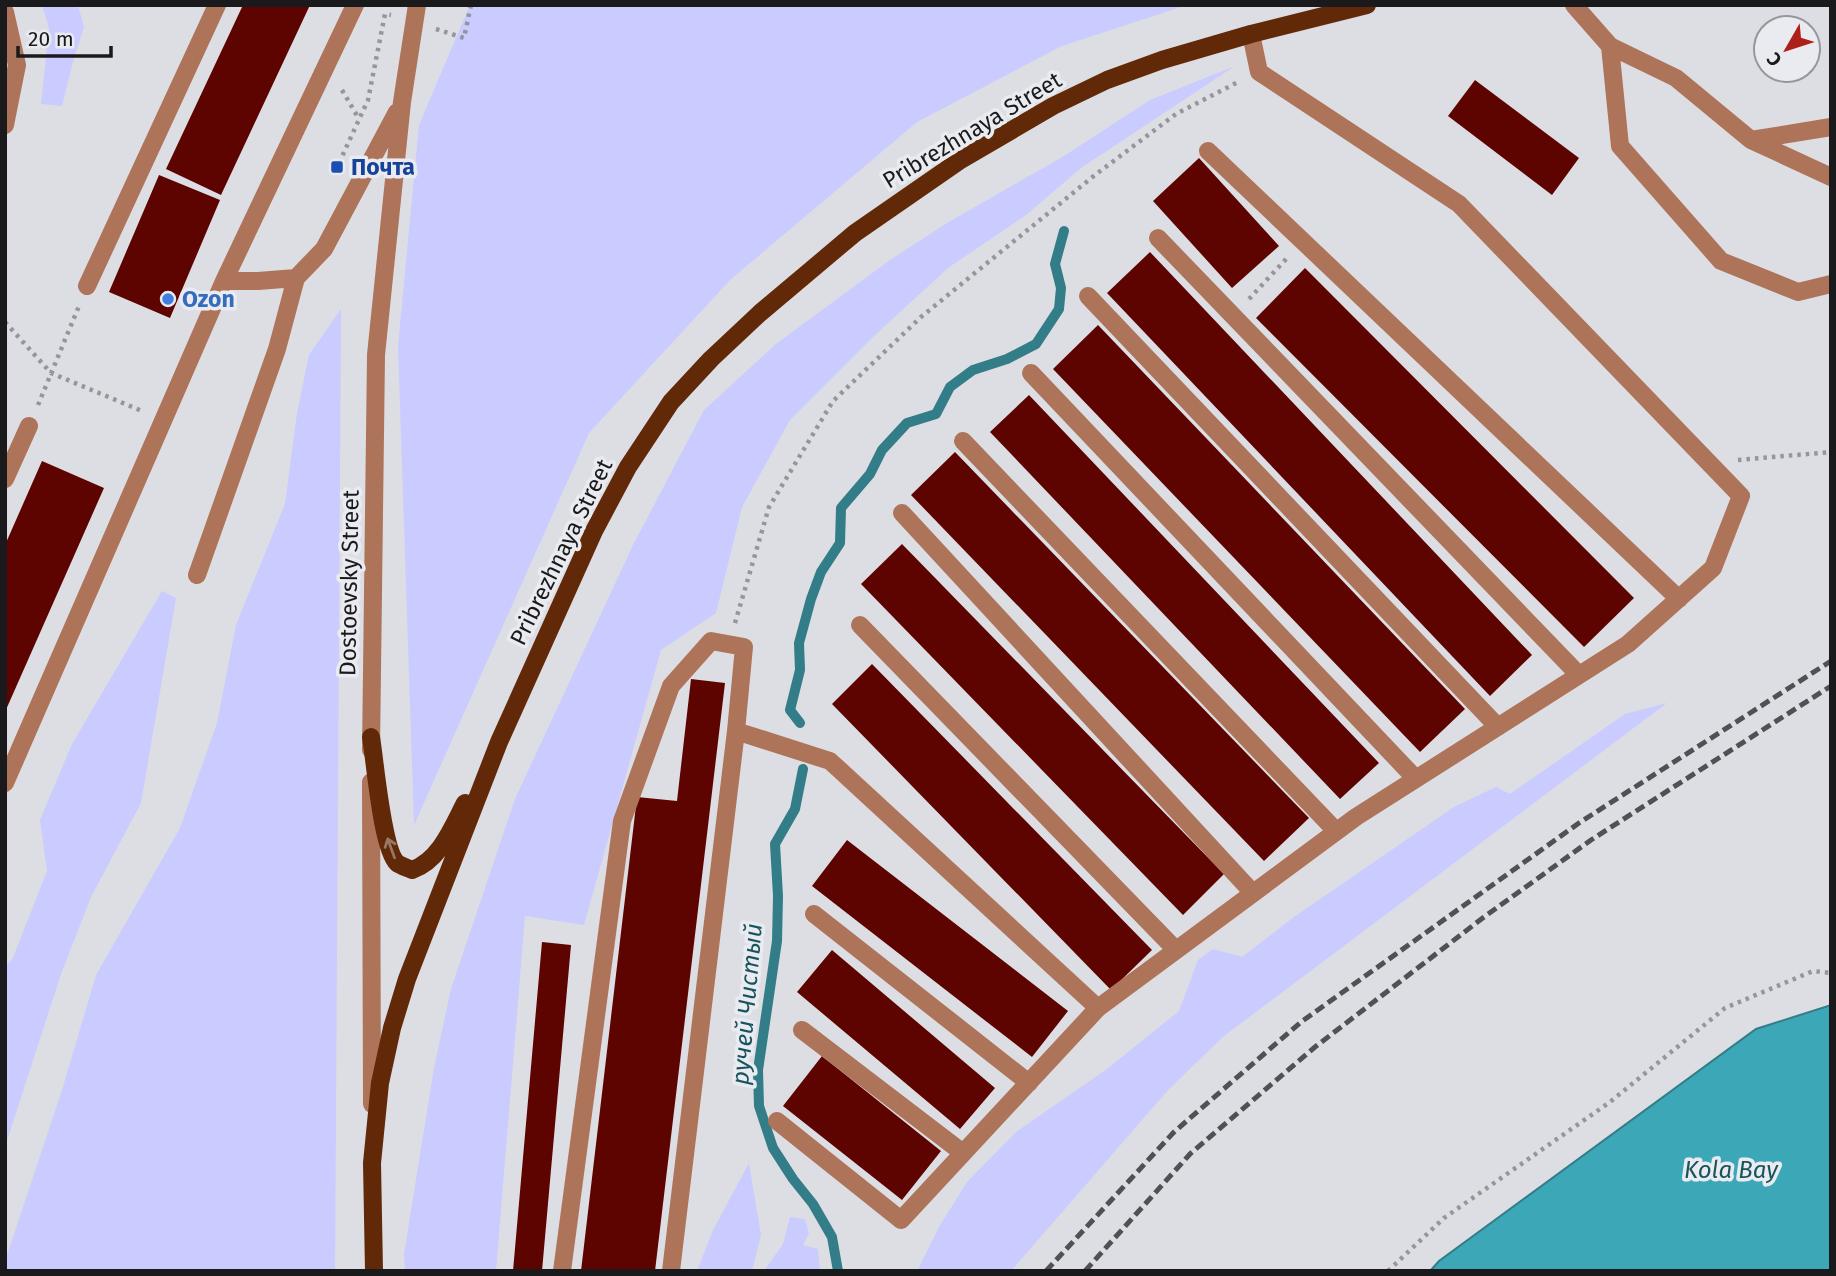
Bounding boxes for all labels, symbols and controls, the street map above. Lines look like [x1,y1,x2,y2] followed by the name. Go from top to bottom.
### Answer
[18,14,110,58] scale bar
[1752,14,1822,84] north arrow
[28,26,74,52] text: 20 m
[1762,48,1787,71] text: С
[878,65,1067,194] street label: Pribrezhnaya Street
[351,153,415,181] place label: Почта
[329,159,345,175] marker: Почта
[182,285,235,313] place label: Ozon
[160,291,176,307] marker: Ozon
[504,454,619,650] street label: Pribrezhnaya Street
[333,489,365,676] street label: Dostoevsky Street
[384,838,396,859] one-way arrow
[726,922,768,1086] water label: ручей Чистый
[1684,1156,1779,1184] water label: Kola Bay

